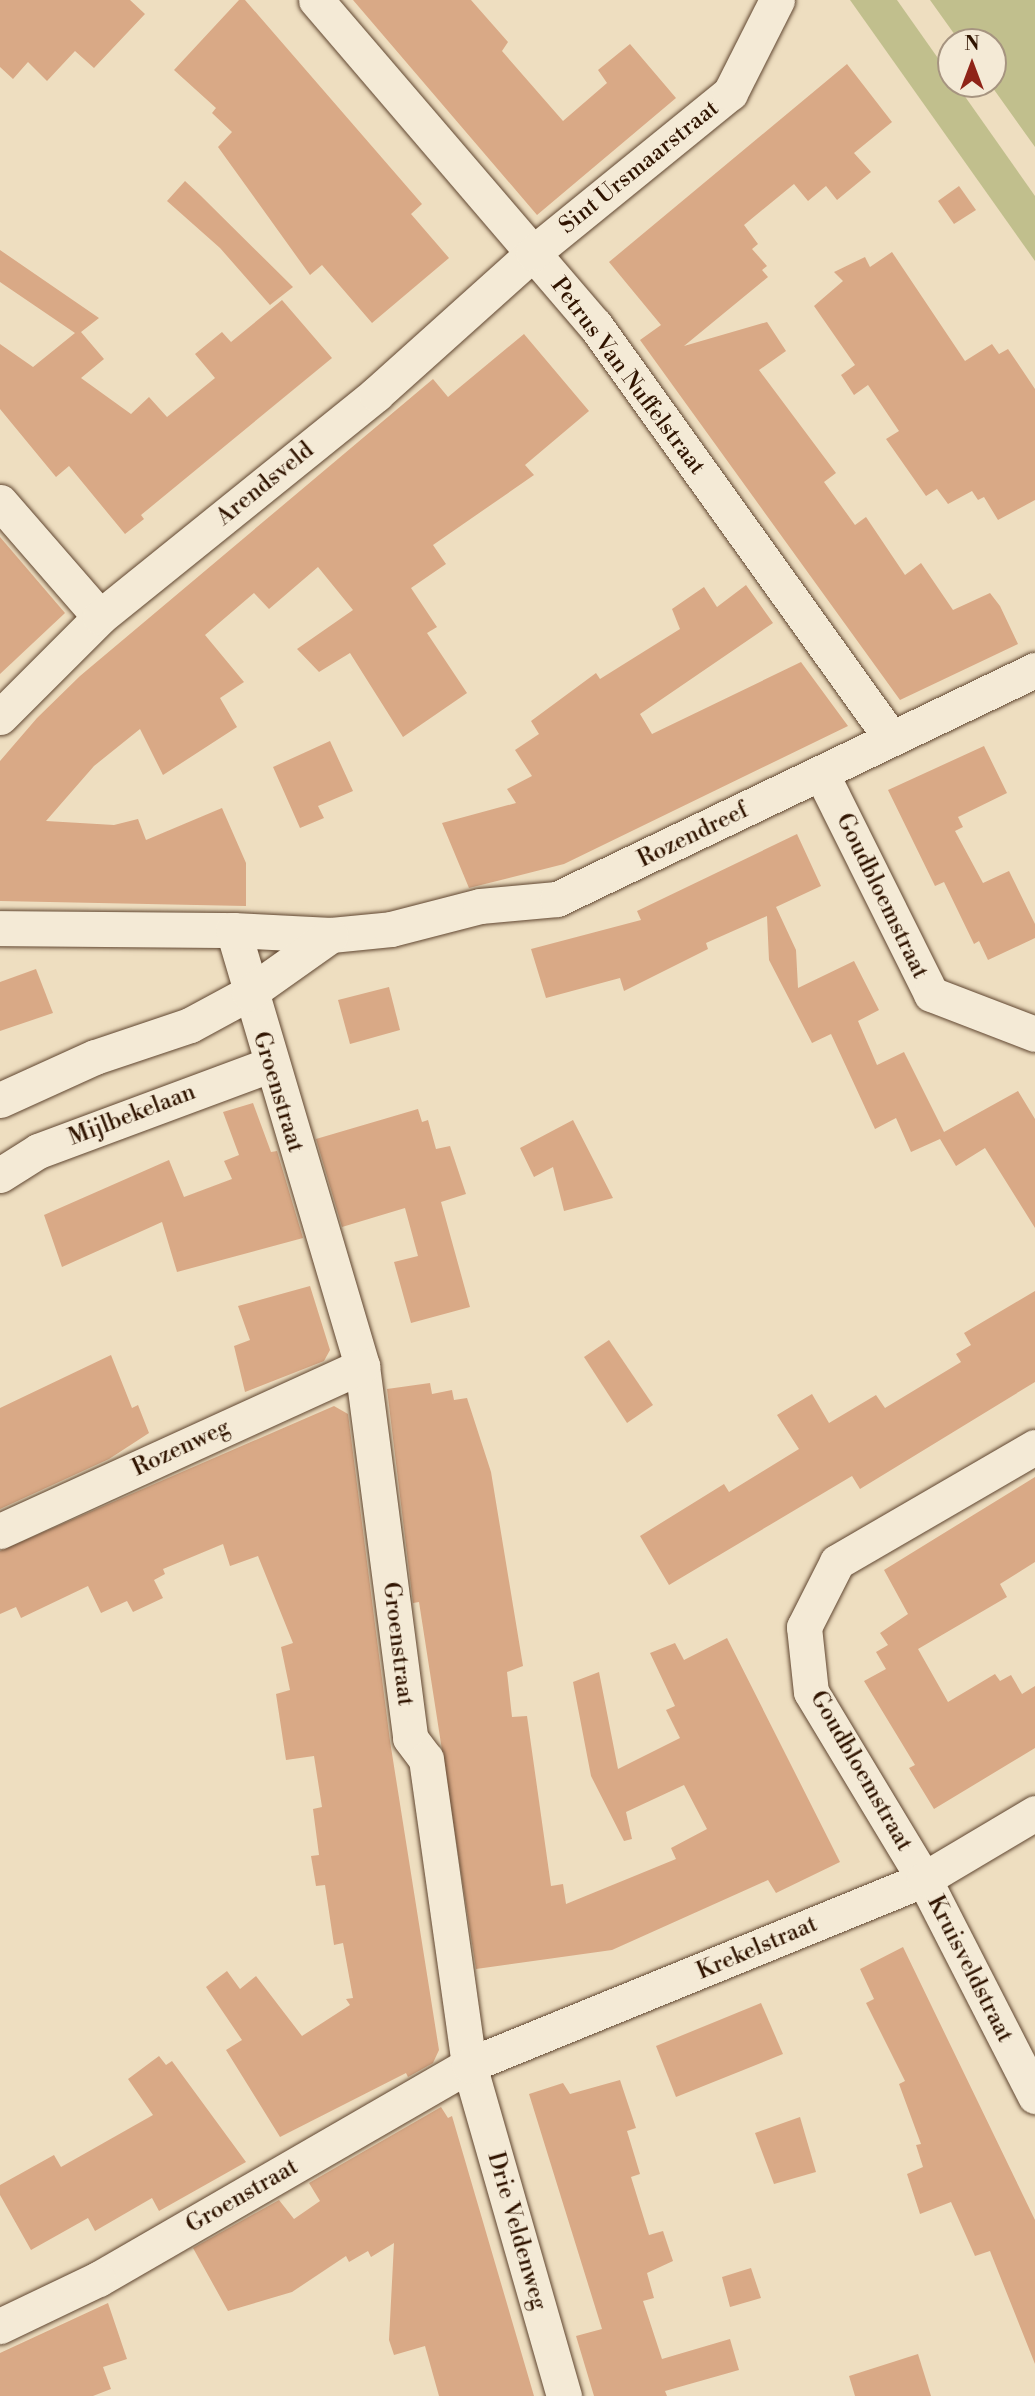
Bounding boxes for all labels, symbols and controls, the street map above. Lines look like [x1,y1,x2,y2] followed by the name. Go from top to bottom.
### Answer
[937,28,1007,98] north arrow
[964,32,980,56] text: N
[554,94,724,240] street label: Sint Ursmaarstraat
[545,272,711,480] street label: Petrus Van Nuffelstraat
[211,436,319,532] street label: Arendsveld
[633,796,753,874] street label: Rozendreef
[830,809,934,983] street label: Goudbloemstraat
[247,1028,309,1156] street label: Groenstraat
[65,1078,199,1152] street label: Mijlbekelaan
[128,1413,234,1483] street label: Rozenweg
[377,1581,419,1707] street label: Groenstraat
[804,1686,918,1856] street label: Goudbloemstraat
[921,1891,1019,2047] street label: Kruisveldstraat
[693,1910,821,1986] street label: Krekelstraat
[481,2149,553,2313] street label: Drie Veldenweg
[181,2153,303,2239] street label: Groenstraat

